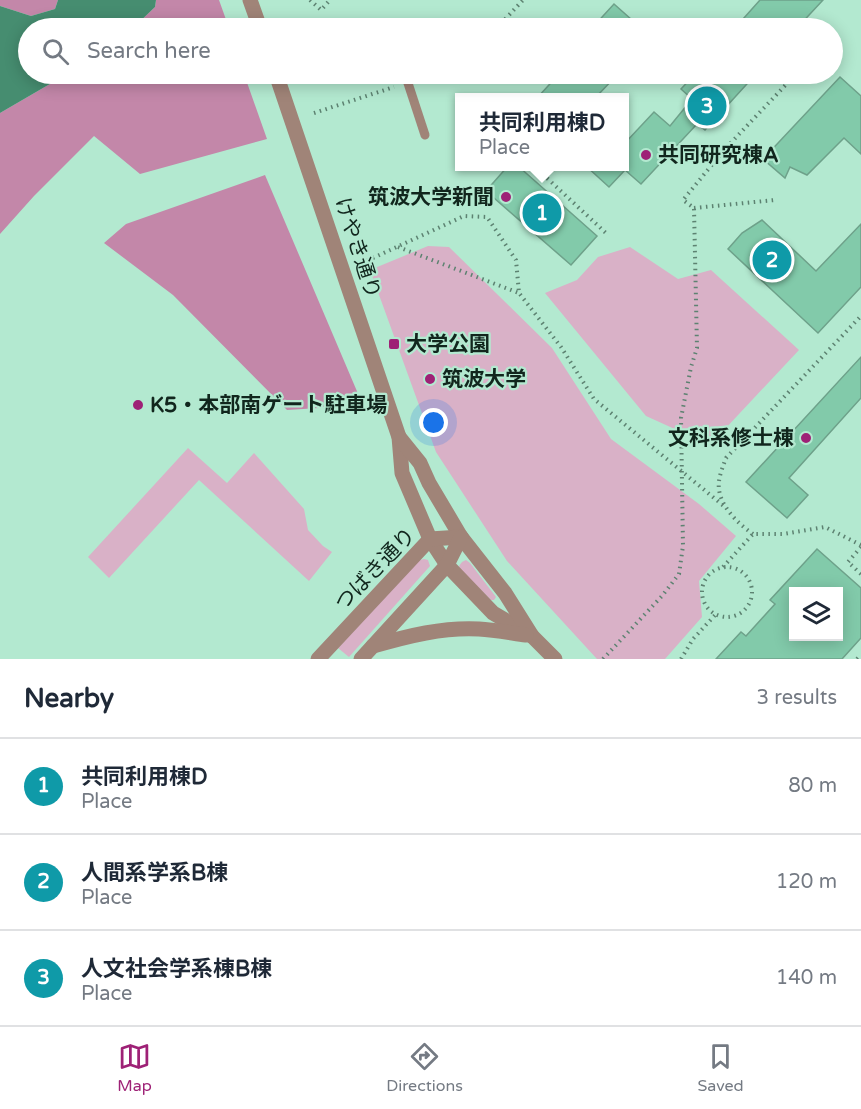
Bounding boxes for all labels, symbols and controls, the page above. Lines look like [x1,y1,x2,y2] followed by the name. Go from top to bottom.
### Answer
[18,18,843,84] search box
[39,35,72,68] icon: search
[87,38,211,64] text: Search here
[688,84,726,128] pin: 3
[455,93,629,171] popup
[479,110,605,136] text: 共同利用棟D
[479,136,530,160] text: Place
[658,143,779,168] place label: 共同研究棟A
[639,148,653,162] marker: 共同研究棟A
[368,185,494,210] place label: 筑波大学新聞
[499,190,513,204] marker: 筑波大学新聞
[522,190,562,236] pin: 1
[329,194,386,302] street label: けやき通り
[752,238,792,282] pin: 2
[406,332,490,357] place label: 大学公園
[387,337,401,351] marker: 大学公園
[442,367,526,392] place label: 筑波大学
[423,372,437,386] marker: 筑波大学
[150,393,387,418] place label: K5・本部南ゲート駐車場
[131,398,145,412] marker: K5・本部南ゲート駐車場
[419,408,448,437] your location
[668,426,794,451] place label: 文科系修士棟
[799,431,813,445] marker: 文科系修士棟
[330,523,421,616] street label: つばき通り
[789,587,843,641] map controls
[789,587,843,641] button: layers
[24,683,114,714] text: Nearby
[757,686,837,710] text: 3 results
[81,764,208,790] text: 共同利用棟D
[37,774,50,798] text: 1
[788,774,837,798] text: 80 m
[81,790,132,814] text: Place
[81,860,228,886] text: 人間系学系B棟
[37,870,50,894] text: 2
[776,870,837,894] text: 120 m
[81,886,132,910] text: Place
[81,956,272,982] text: 人文社会学系棟B棟
[37,966,50,990] text: 3
[776,966,837,990] text: 140 m
[81,982,132,1006] text: Place
[117,1040,152,1096] tab: Map
[386,1040,463,1096] tab: Directions
[697,1040,744,1096] tab: Saved

